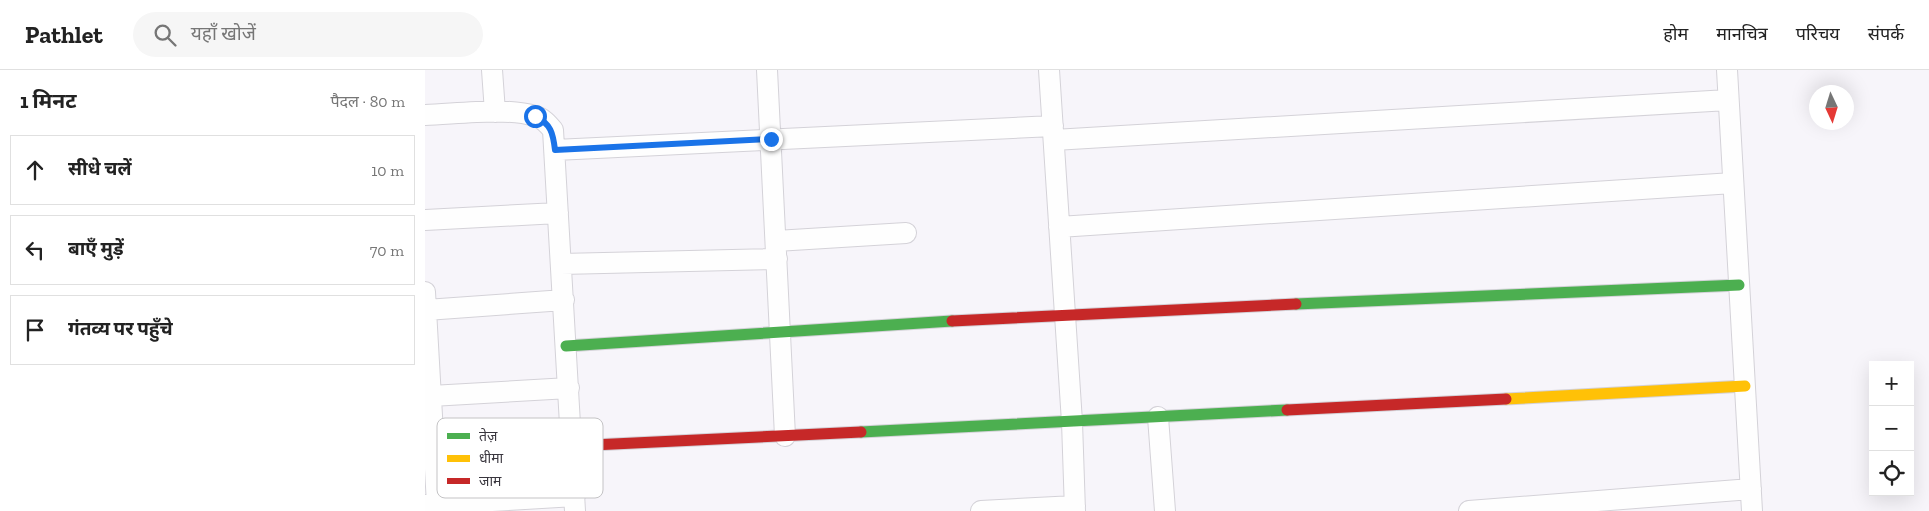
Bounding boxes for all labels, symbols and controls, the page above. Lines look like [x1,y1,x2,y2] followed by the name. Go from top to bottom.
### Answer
[133,12,483,57] search box
[25,20,103,49] text: Pathlet
[151,21,179,49] icon: search
[191,22,256,45] text: यहाँ खोजें
[1663,23,1688,45] text: होम
[1716,23,1768,45] text: मानचित्र
[1796,23,1840,45] text: परिचय
[1868,23,1904,45] text: संपर्क
[1809,85,1854,130] north arrow
[20,88,77,113] text: 1 मिनट
[331,92,405,111] text: पैदल · 80 m
[524,105,547,128] route start
[760,128,783,151] route end
[21,156,49,184] icon: ahead
[68,157,131,180] text: सीधे चलें
[371,161,404,180] text: 10 m
[21,236,49,264] icon: left
[68,237,124,260] text: बाएँ मुड़ें
[370,241,404,260] text: 70 m
[21,316,49,344] icon: arrive
[68,317,173,340] text: गंतव्य पर पहुँचे
[1869,361,1914,496] map controls
[1869,361,1914,406] button: +
[1869,406,1914,451] button: −
[437,418,603,498] legend
[479,427,498,445] text: तेज़
[479,450,504,467] text: धीमा
[1869,451,1914,496] button: locate
[479,473,502,490] text: जाम

